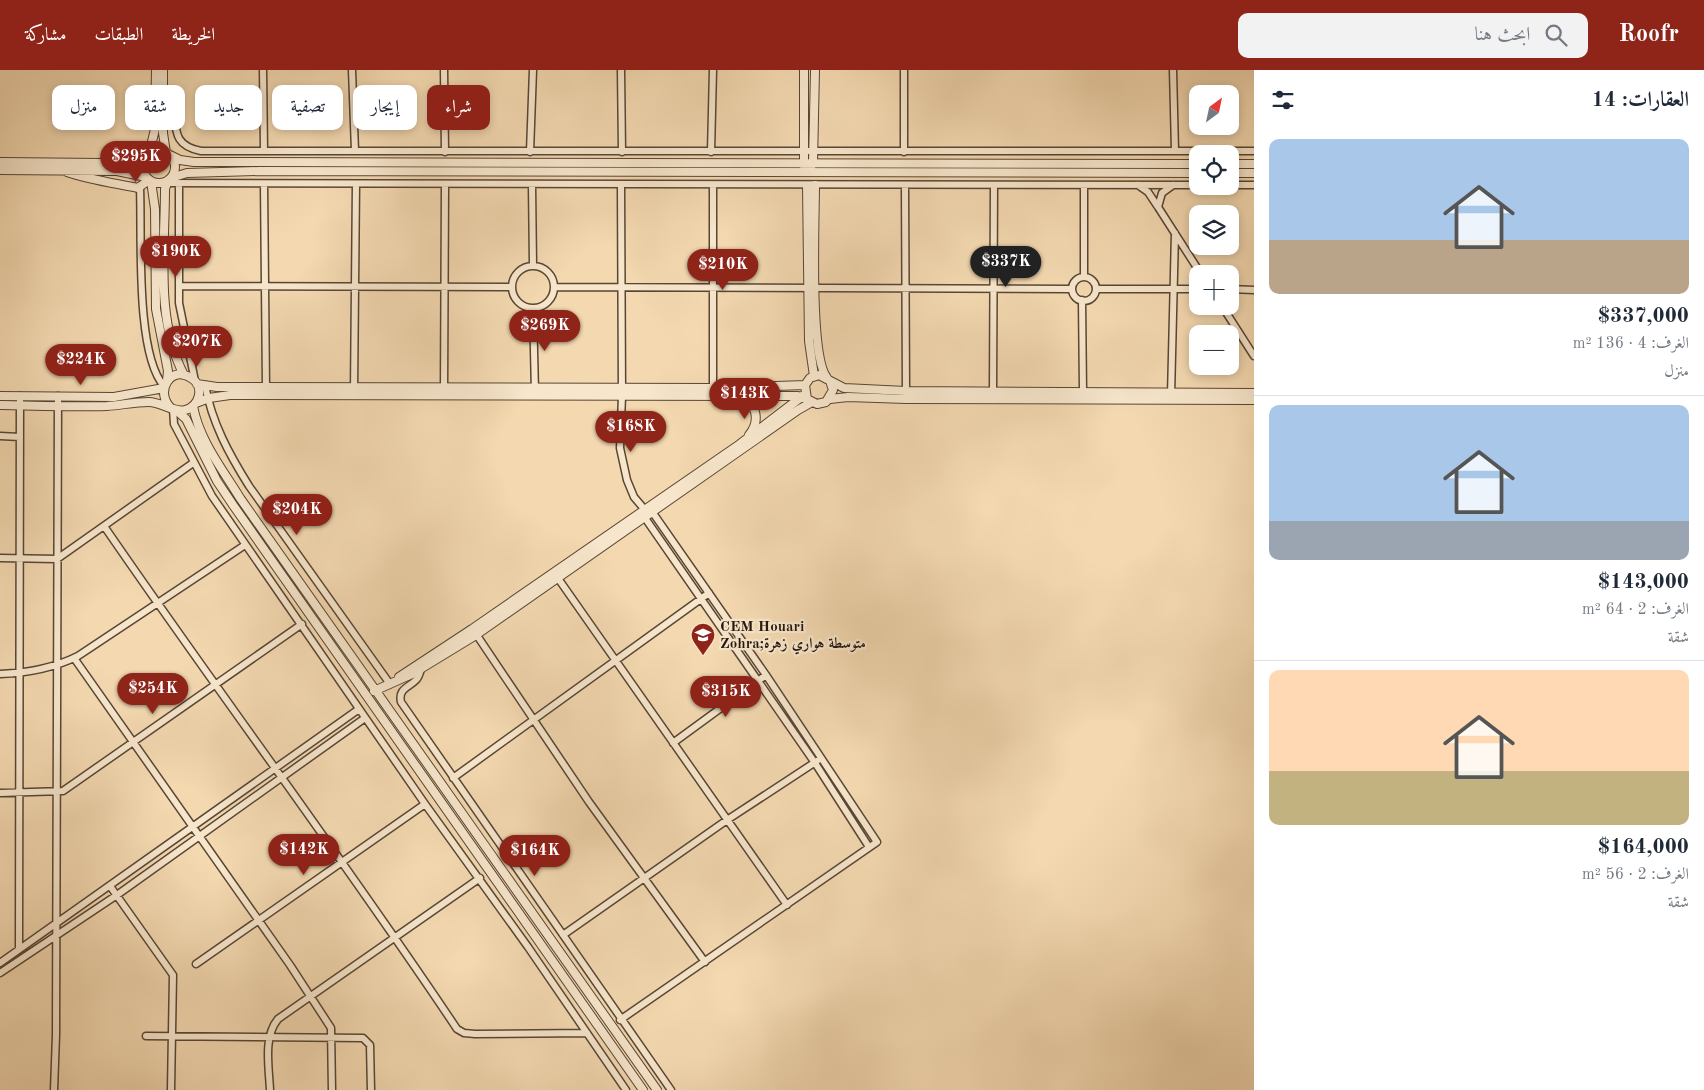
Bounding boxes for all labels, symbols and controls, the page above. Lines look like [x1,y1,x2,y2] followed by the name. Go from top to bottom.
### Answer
[1238,13,1588,58] search box
[1542,21,1570,49] icon: search
[1618,23,1679,47] text: Roofr
[25,26,66,44] text: مشاركة
[94,26,143,44] text: الطبقات
[171,26,215,44] text: الخريطة
[1474,26,1530,45] text: ابحث هنا
[52,85,115,130] chip: منزل
[125,85,185,130] chip: شقة
[195,85,262,130] chip: جديد
[272,85,343,130] chip: تصفية
[353,85,417,130] chip: إيجار
[427,85,490,130] chip: شراء
[1189,85,1239,135] north arrow
[1189,85,1239,375] map controls
[1269,86,1297,114] icon: filters
[1592,90,1689,111] text: العقارات: 14
[101,140,171,183] pin: $295K
[1189,145,1239,195] button: locate
[111,149,161,165] text: $295K
[1434,172,1524,262] icon: home
[1189,205,1239,255] button: layers
[141,236,211,278] pin: $190K
[151,244,201,260] text: $190K
[971,246,1041,288] pin: $337K
[688,248,758,291] pin: $210K
[981,254,1031,270] text: $337K
[698,257,748,273] text: $210K
[1189,265,1239,315] button: +
[1598,306,1689,327] text: $337,000
[510,310,580,352] pin: $269K
[520,318,570,334] text: $269K
[1189,325,1239,375] button: −
[162,326,232,368] pin: $207K
[172,334,222,350] text: $207K
[1573,336,1689,352] text: الغرف: 4 · 136 m²
[46,344,116,386] pin: $224K
[56,352,106,368] text: $224K
[1664,364,1689,380] text: منزل
[710,378,780,420] pin: $143K
[720,386,770,402] text: $143K
[596,410,666,453] pin: $168K
[606,419,656,435] text: $168K
[1434,437,1524,527] icon: home
[262,494,332,536] pin: $204K
[272,502,322,518] text: $204K
[1598,572,1689,593] text: $143,000
[1582,602,1689,618] text: الغرف: 2 · 64 m²
[720,620,866,655] place label: CEM Houari Zohra;متوسطة هواري زهرة
[690,622,716,656] school or university icon: CEM Houari Zohra;متوسطة هواري زهرة
[1668,630,1689,646] text: شقة
[118,672,188,715] pin: $254K
[691,676,761,718] pin: $315K
[128,681,178,697] text: $254K
[701,684,751,700] text: $315K
[1434,702,1524,792] icon: home
[269,834,339,876] pin: $142K
[500,834,570,877] pin: $164K
[1598,837,1689,858] text: $164,000
[279,842,329,858] text: $142K
[510,843,560,859] text: $164K
[1582,867,1689,883] text: الغرف: 2 · 56 m²
[1668,895,1689,911] text: شقة

